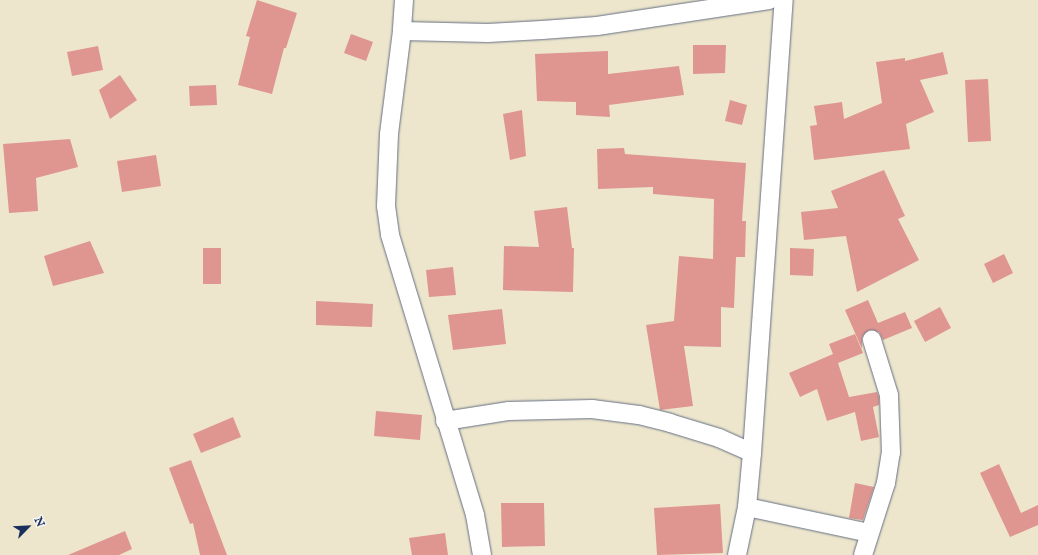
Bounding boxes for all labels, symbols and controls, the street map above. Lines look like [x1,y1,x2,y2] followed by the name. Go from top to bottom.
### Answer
[8,507,48,547] north arrow
[31,515,47,529] text: N

